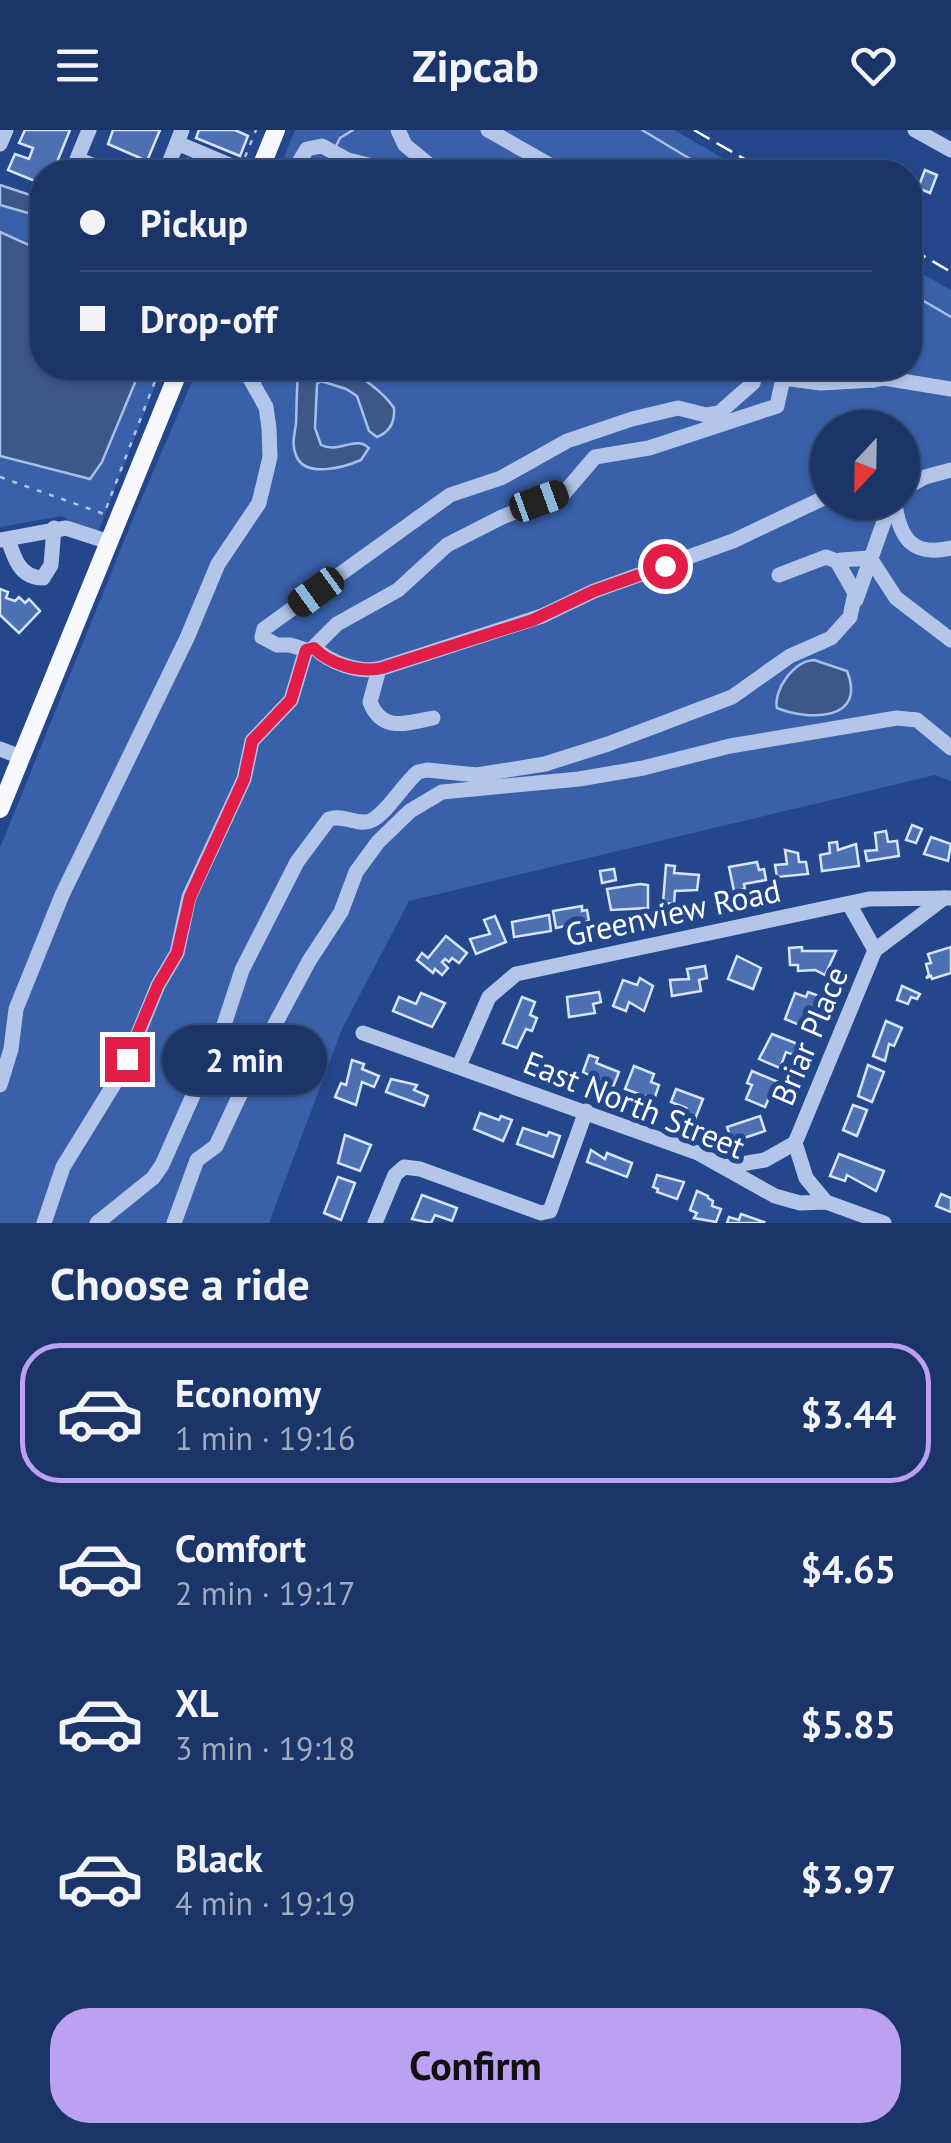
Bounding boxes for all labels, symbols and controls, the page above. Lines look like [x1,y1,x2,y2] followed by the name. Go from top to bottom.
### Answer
[412,36,539,94] text: Zipcab
[50,38,105,93] icon: menu
[846,38,901,93] icon: heart
[140,198,248,247] text: Pickup
[140,294,277,343] text: Drop-off
[810,410,920,520] north arrow
[810,410,920,520] map controls
[506,477,572,525] car
[643,544,688,589] route start
[283,562,349,622] car
[561,869,784,955] street label: Greenview Road
[761,960,857,1111] street label: Briar Place
[162,1024,327,1094] callout: 2 min
[105,1037,150,1082] route end
[205,1039,284,1081] text: 2 min
[518,1041,751,1168] street label: East North Street
[50,1254,310,1312] text: Choose a ride
[55,1368,145,1458] icon: car
[175,1368,321,1417] text: Economy
[800,1389,896,1438] text: $3.44
[175,1417,355,1459] text: 1 min · 19:16
[55,1523,145,1613] icon: car
[175,1523,306,1572] text: Comfort
[800,1544,896,1593] text: $4.65
[175,1572,355,1614] text: 2 min · 19:17
[55,1678,145,1768] icon: car
[175,1678,219,1727] text: XL
[800,1699,896,1748] text: $5.85
[175,1727,355,1769] text: 3 min · 19:18
[55,1833,145,1923] icon: car
[175,1833,263,1882] text: Black
[800,1854,896,1903] text: $3.97
[175,1882,355,1924] text: 4 min · 19:19
[50,2008,901,2123] button: Confirm

